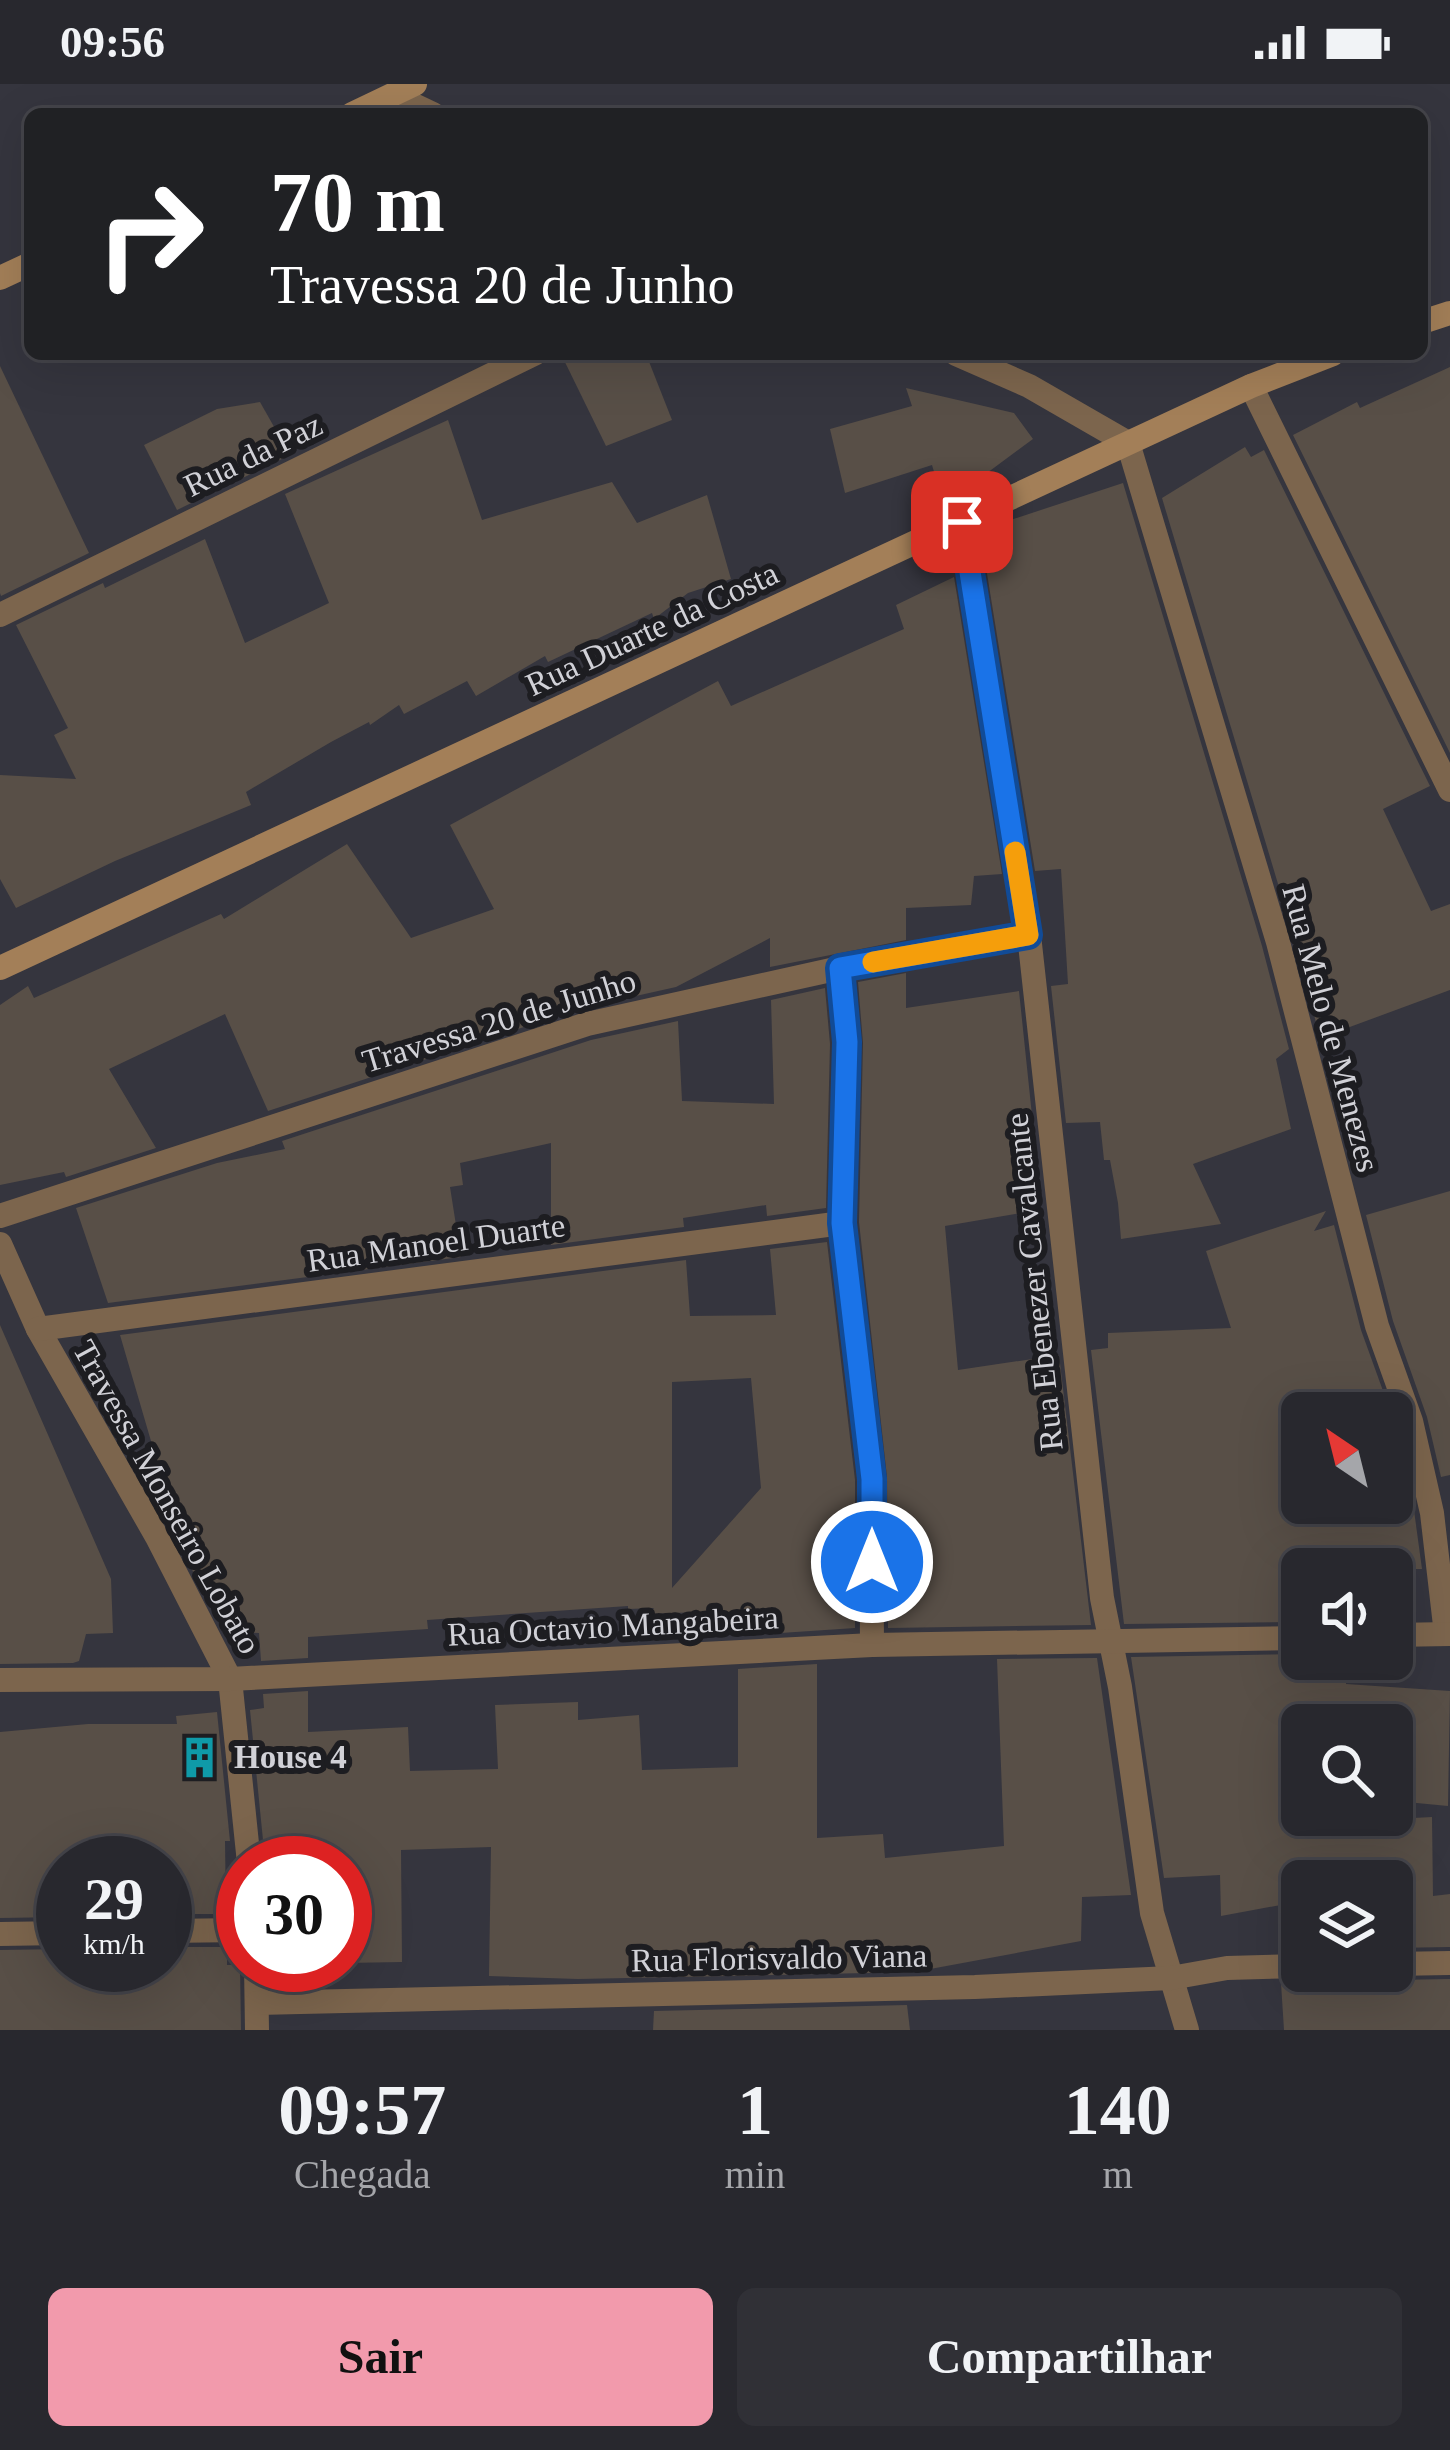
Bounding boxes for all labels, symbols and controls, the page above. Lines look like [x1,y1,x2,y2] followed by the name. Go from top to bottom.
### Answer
[60,17,165,67] text: 09:56
[72,156,228,312] icon: right
[270,156,445,249] text: 70 m
[270,255,734,315] text: Travessa 20 de Junho
[178,406,328,504] street label: Rua da Paz
[911,471,1013,573] pin
[929,489,995,555] icon: arrive
[520,555,784,703] street label: Rua Duarte da Costa
[1275,880,1387,1176] street label: Rua Melo de Menezes
[358,962,640,1080] street label: Travessa 20 de Junho
[998,1112,1070,1452] street label: Rua Ebenezer Cavalcante
[305,1207,567,1279] street label: Rua Manoel Duarte
[66,1334,268,1660] street label: Travessa Monseiro Lobato
[1281,1392,1413,1524] north arrow
[1281,1392,1413,1992] map controls
[809,1499,935,1625] position arrow
[1281,1548,1413,1680] button: sound
[446,1599,780,1653] street label: Rua Octavio Mangabeira
[1281,1704,1413,1836] button: search
[177,1734,223,1780] building icon: House 4
[234,1739,347,1775] place label: House 4
[216,1836,372,1992] speed limit sign: 30
[1281,1860,1413,1992] button: layers
[84,1866,144,1932] text: 29
[83,1927,145,1960] text: km/h
[631,1937,928,1979] street label: Rua Florisvaldo Viana
[278,2070,446,2150] text: 09:57
[737,2070,773,2150] text: 1
[1064,2070,1172,2150] text: 140
[294,2153,431,2196] text: Chegada
[725,2153,785,2196] text: min
[1102,2153,1133,2196] text: m
[48,2288,713,2426] button: Sair
[737,2288,1402,2426] button: Compartilhar

